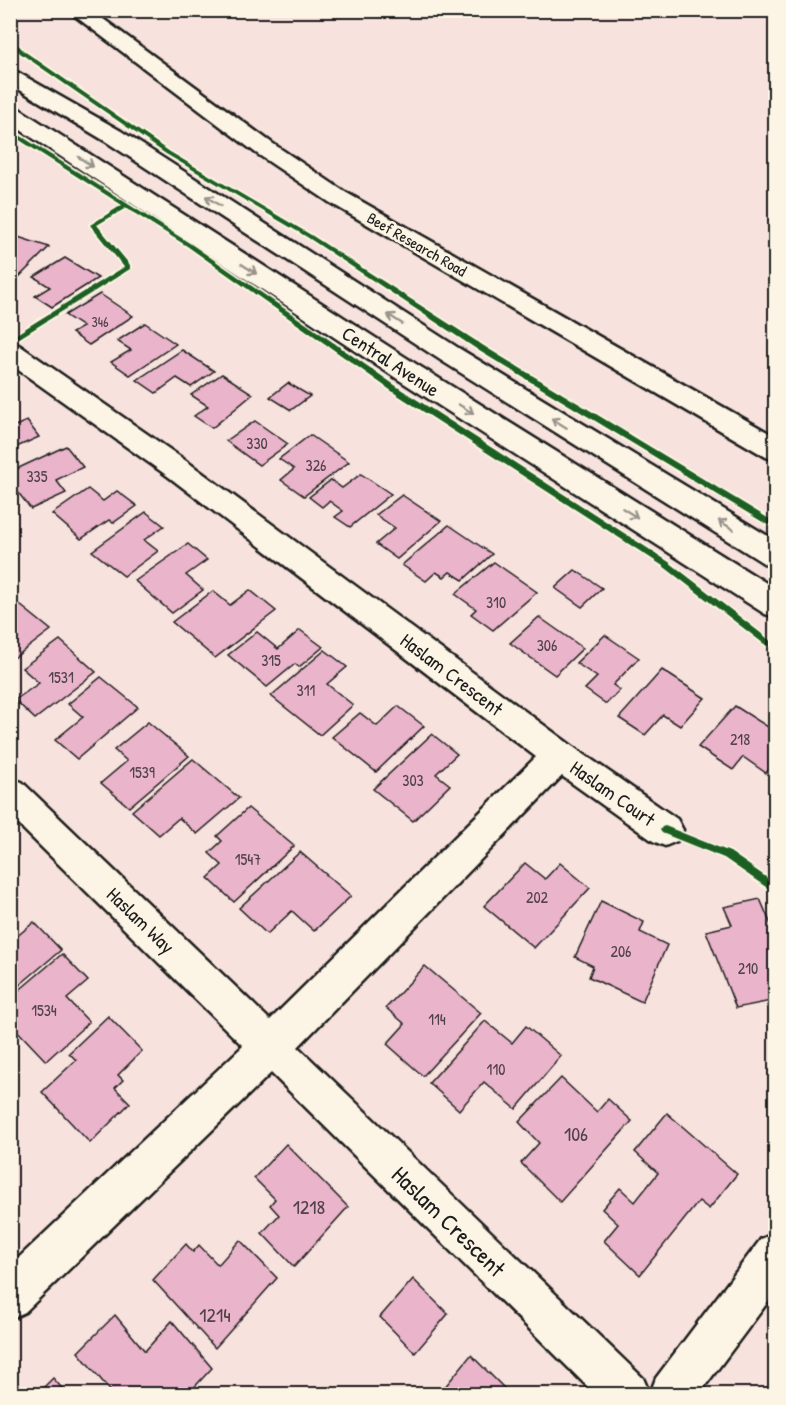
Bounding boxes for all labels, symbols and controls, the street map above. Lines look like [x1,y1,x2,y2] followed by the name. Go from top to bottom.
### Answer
[77,156,94,168] one-way arrow
[205,195,222,208] one-way arrow
[363,207,471,281] street label: Beef Research Road
[240,263,257,275] one-way arrow
[91,312,109,331] house number: 346
[387,313,403,325] one-way arrow
[337,319,445,403] street label: Central Avenue
[457,403,474,415] one-way arrow
[551,417,568,429] one-way arrow
[246,432,268,454] house number: 330
[305,454,327,476] house number: 326
[26,465,48,487] house number: 335
[622,507,638,519] one-way arrow
[718,519,735,531] one-way arrow
[486,591,506,613] house number: 310
[395,626,510,722] street label: Haslam Crescent
[537,634,557,656] house number: 306
[261,649,281,671] house number: 315
[48,666,74,688] house number: 1531
[297,679,316,701] house number: 311
[730,728,750,750] house number: 218
[565,754,662,833] street label: Haslam Court
[129,761,155,783] house number: 1539
[402,769,424,791] house number: 303
[235,848,261,870] house number: 1547
[101,881,181,959] street label: Haslam Way
[526,886,549,908] house number: 202
[610,940,632,962] house number: 206
[738,957,758,979] house number: 210
[31,999,57,1021] house number: 1534
[428,1008,446,1030] house number: 114
[487,1058,505,1080] house number: 110
[564,1120,588,1147] house number: 106
[385,1159,513,1284] street label: Haslam Crescent
[293,1193,325,1220] house number: 1218
[199,1301,231,1328] house number: 1214

